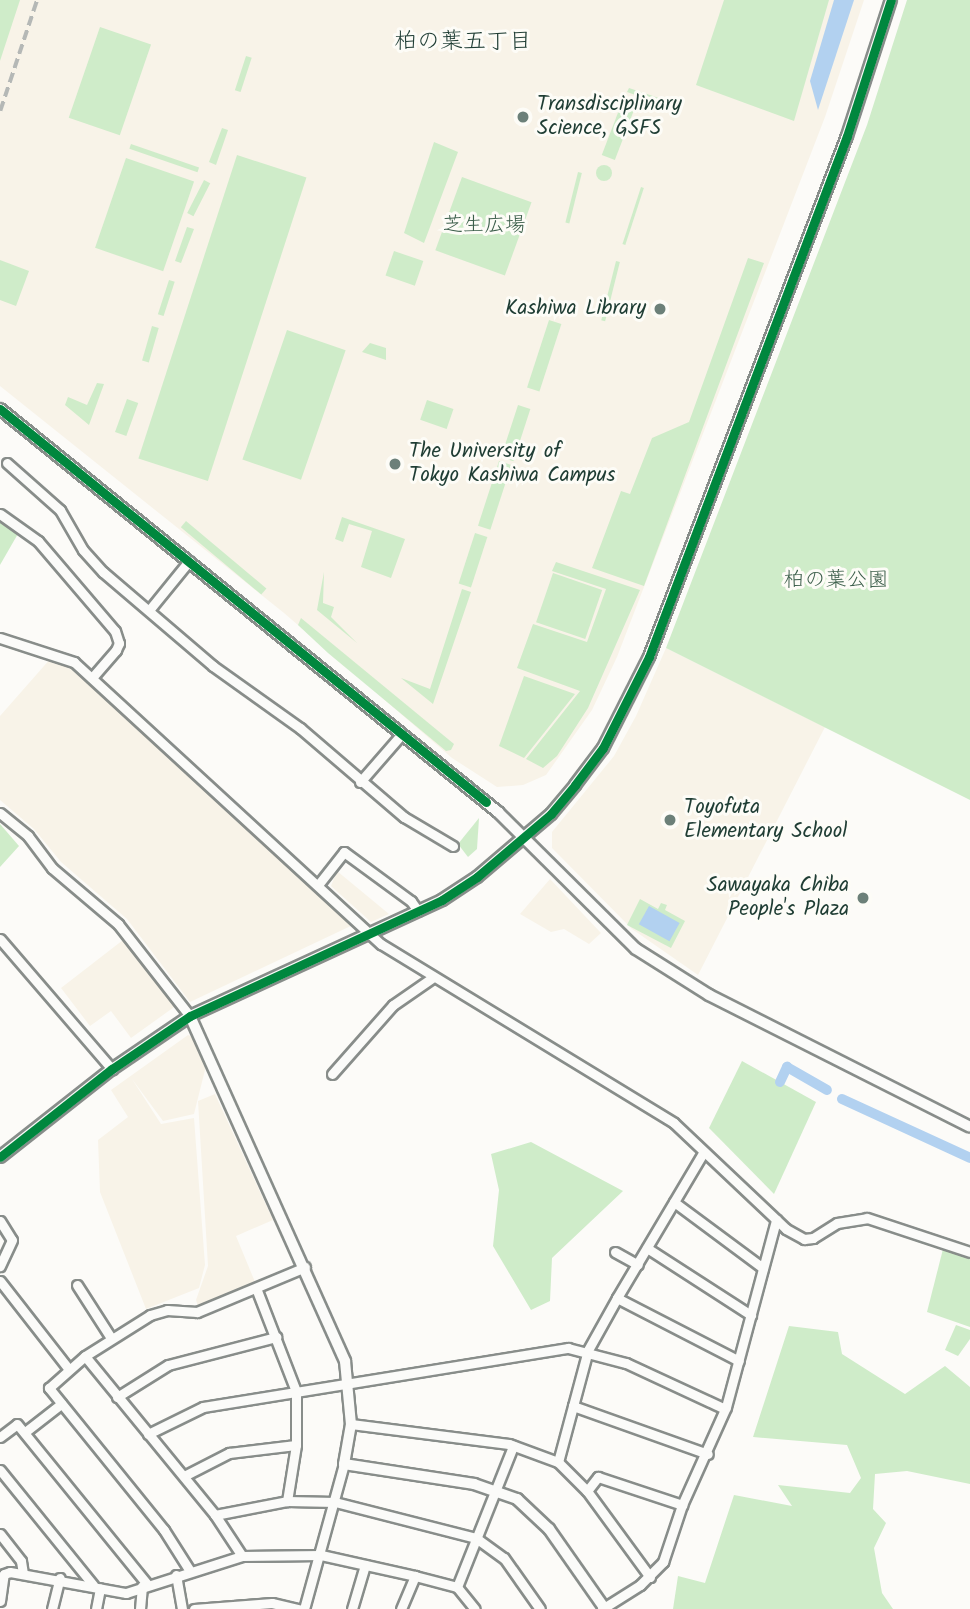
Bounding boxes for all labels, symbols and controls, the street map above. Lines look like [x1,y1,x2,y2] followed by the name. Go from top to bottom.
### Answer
[394,28,532,56] district label: 柏の葉五丁目
[537,92,682,142] place label: Transdisciplinary Science, GSFS
[515,109,531,125] marker: Transdisciplinary Science, GSFS
[442,213,526,239] park label: 芝生広場
[505,296,646,322] place label: Kashiwa Library
[652,301,668,317] marker: Kashiwa Library
[409,439,615,489] place label: The University of Tokyo Kashiwa Campus
[387,456,403,472] marker: The University of Tokyo Kashiwa Campus
[784,568,888,594] park label: 柏の葉公園
[684,795,847,845] place label: Toyofuta Elementary School
[662,812,678,828] marker: Toyofuta Elementary School
[706,873,849,923] place label: Sawayaka Chiba People's Plaza
[855,890,871,906] marker: Sawayaka Chiba People's Plaza

